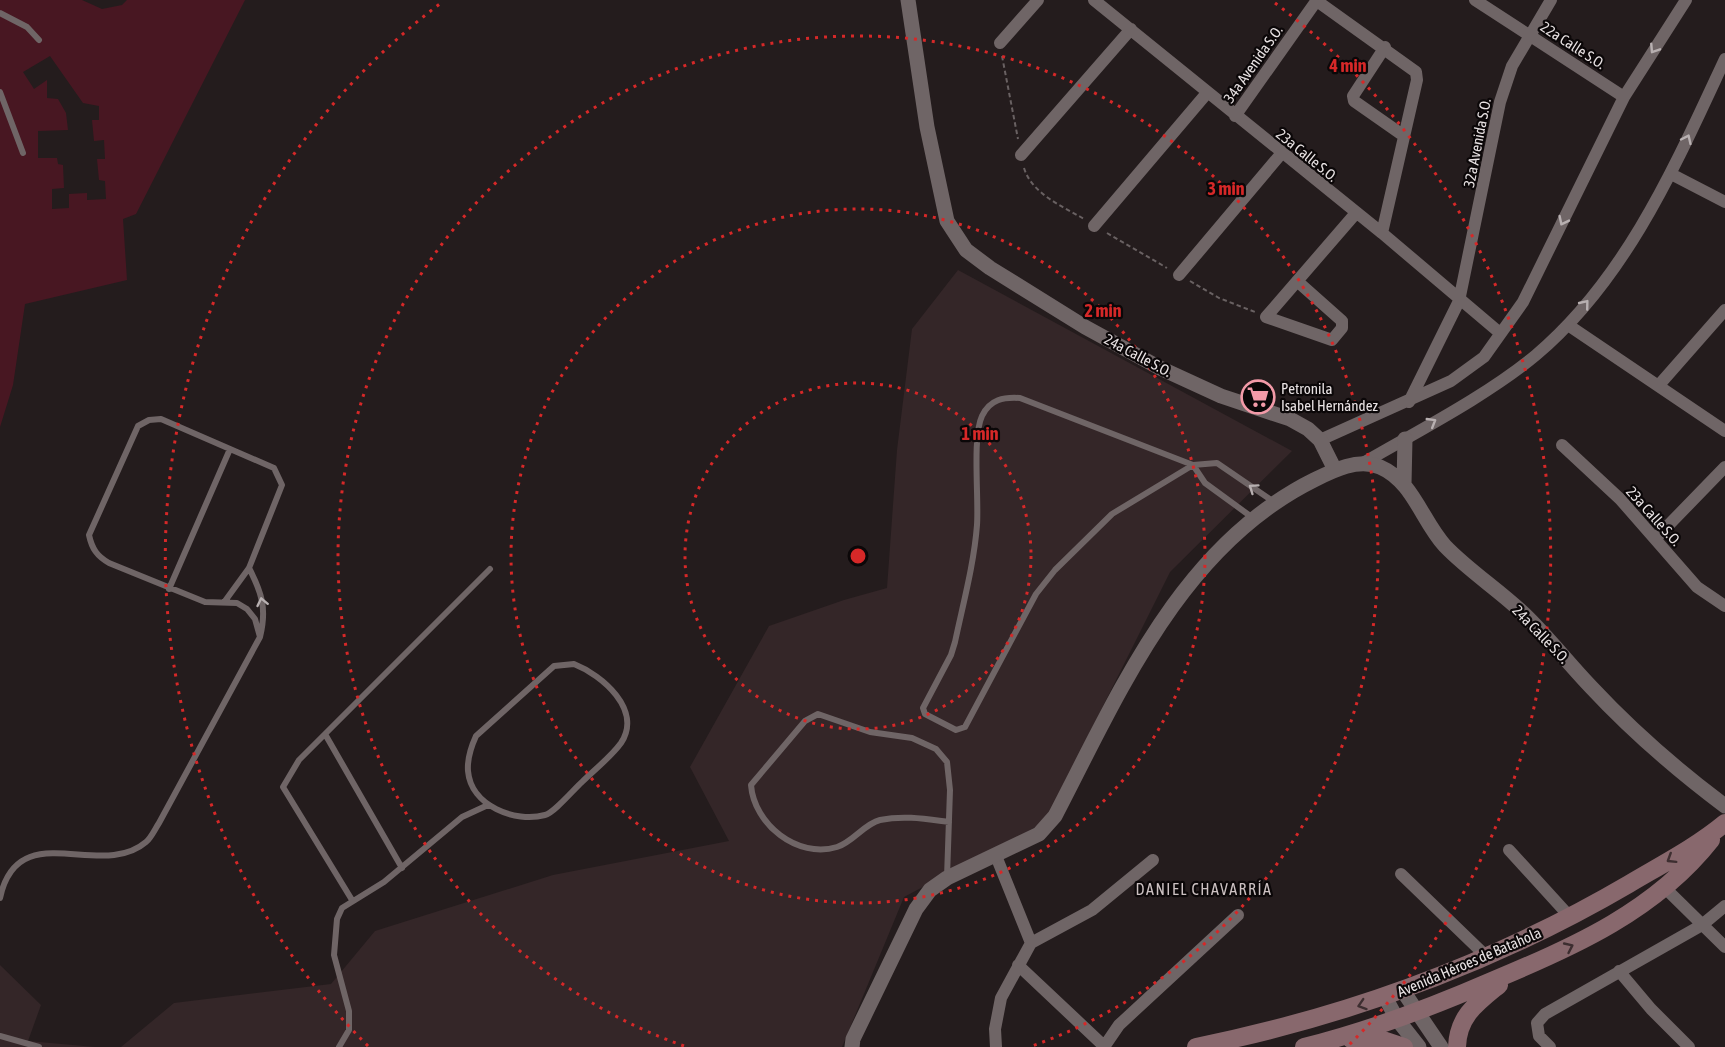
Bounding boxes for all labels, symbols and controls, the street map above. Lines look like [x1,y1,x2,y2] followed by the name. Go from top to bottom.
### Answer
[1537,18,1609,72] street label: 22a Calle S.O.
[1220,22,1286,106] street label: 34a Avenida S.O.
[1650,42,1661,53] one-way arrow
[1329,55,1367,76] text: 4 min
[1460,97,1494,189] street label: 32a Avenida S.O.
[1273,125,1341,185] street label: 23a Calle S.O.
[1680,135,1692,146] one-way arrow
[1208,178,1245,199] text: 3 min
[1558,215,1570,226] one-way arrow
[1085,300,1122,321] text: 2 min
[1577,300,1588,311] one-way arrow
[1102,330,1175,380] street label: 24a Calle S.O.
[1240,379,1276,415] supermarket icon: Petronila Isabel Hernández
[1281,380,1378,414] place label: Petronila Isabel Hernández
[1426,418,1436,430] one-way arrow
[962,423,999,444] text: 1 min
[1623,483,1685,549] street label: 23a Calle S.O.
[1249,484,1260,495] one-way arrow
[848,546,868,566] centre of rings
[256,597,269,607] one-way arrow
[1509,602,1573,667] street label: 24a Calle S.O.
[1667,851,1677,863] one-way arrow
[1136,880,1272,898] district label: DANIEL CHAVARRÍA
[1394,924,1544,1000] street label: Avenida Héroes de Batahola
[1563,942,1574,954] one-way arrow
[1357,998,1368,1010] one-way arrow

